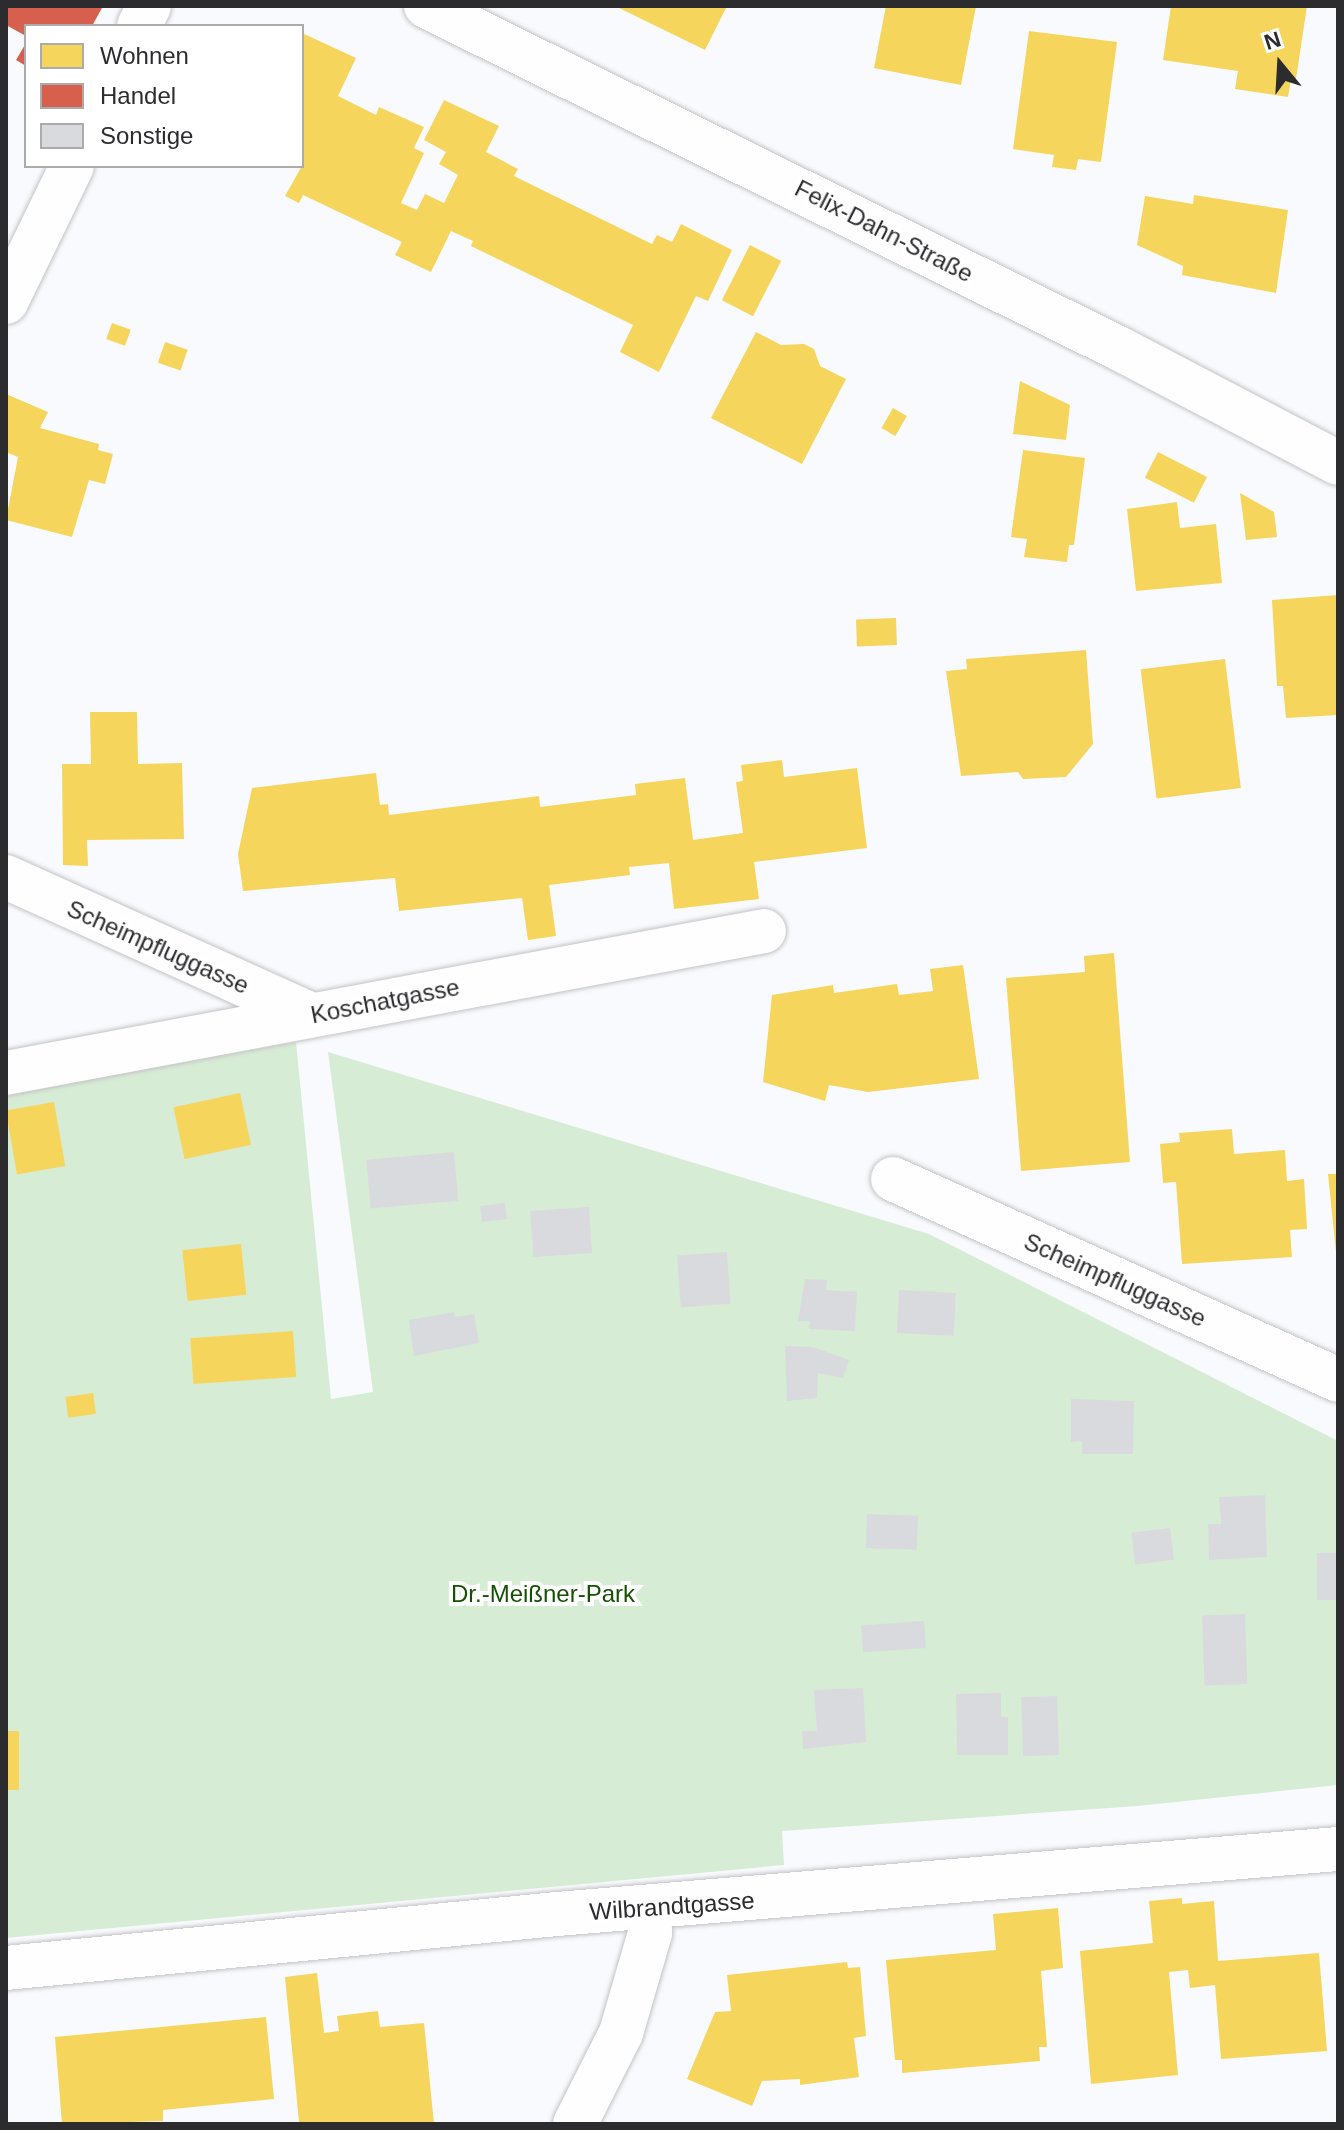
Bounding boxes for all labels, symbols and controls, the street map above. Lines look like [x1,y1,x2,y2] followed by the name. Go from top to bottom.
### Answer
[24,24,304,168] legend
[1240,24,1320,104] north arrow
[1261,26,1284,55] text: N
[100,42,189,69] text: Wohnen
[100,82,176,109] text: Handel
[100,122,193,149] text: Sonstige
[790,174,978,288] street label: Felix-Dahn-Straße
[63,894,253,1000] street label: Scheimpfluggasse
[308,972,462,1030] street label: Koschatgasse
[1020,1227,1210,1333] street label: Scheimpfluggasse
[451,1580,635,1608] park label: Dr.-Meißner-Park
[588,1886,756,1926] street label: Wilbrandtgasse

